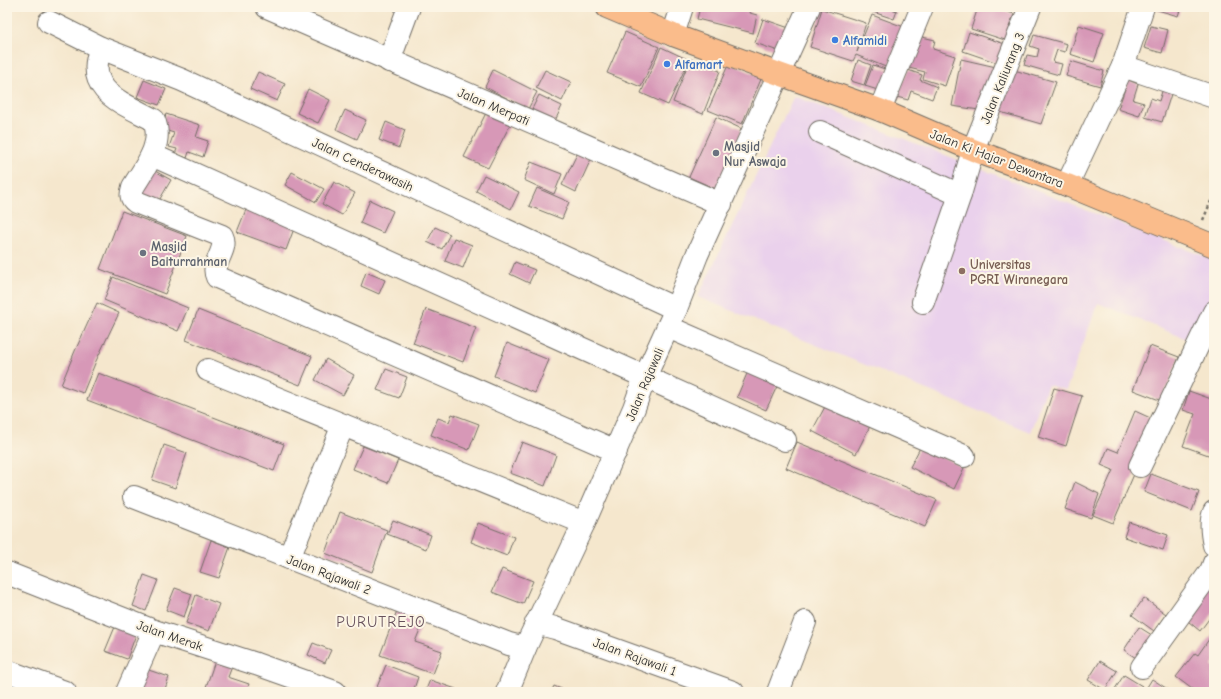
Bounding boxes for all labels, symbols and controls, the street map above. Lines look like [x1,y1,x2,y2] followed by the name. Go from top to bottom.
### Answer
[977,31,1028,126] street label: Jalan Kaliurang 3
[843,33,887,48] place label: Alfamidi
[830,35,840,45] marker: Alfamidi
[675,57,723,72] place label: Alfamart
[662,59,672,69] marker: Alfamart
[456,85,532,128] street label: Jalan Merpati
[928,126,1066,191] street label: Jalan Ki Hajar Dewantara
[310,134,416,195] street label: Jalan Cenderawasih
[724,139,786,169] place label: Masjid Nur Aswaja
[711,148,721,158] marker: Masjid Nur Aswaja
[151,239,227,269] place label: Masjid Baiturrahman
[138,248,148,258] marker: Masjid Baiturrahman
[970,257,1068,287] place label: Universitas PGRI Wiranegara
[957,266,967,276] marker: Universitas PGRI Wiranegara
[622,345,667,423] street label: Jalan Rajawali
[285,552,373,597] street label: Jalan Rajawali 2
[336,613,426,631] district label: PURUTREJO
[135,617,206,654] street label: Jalan Merak
[591,634,678,678] street label: Jalan Rajawali 1

